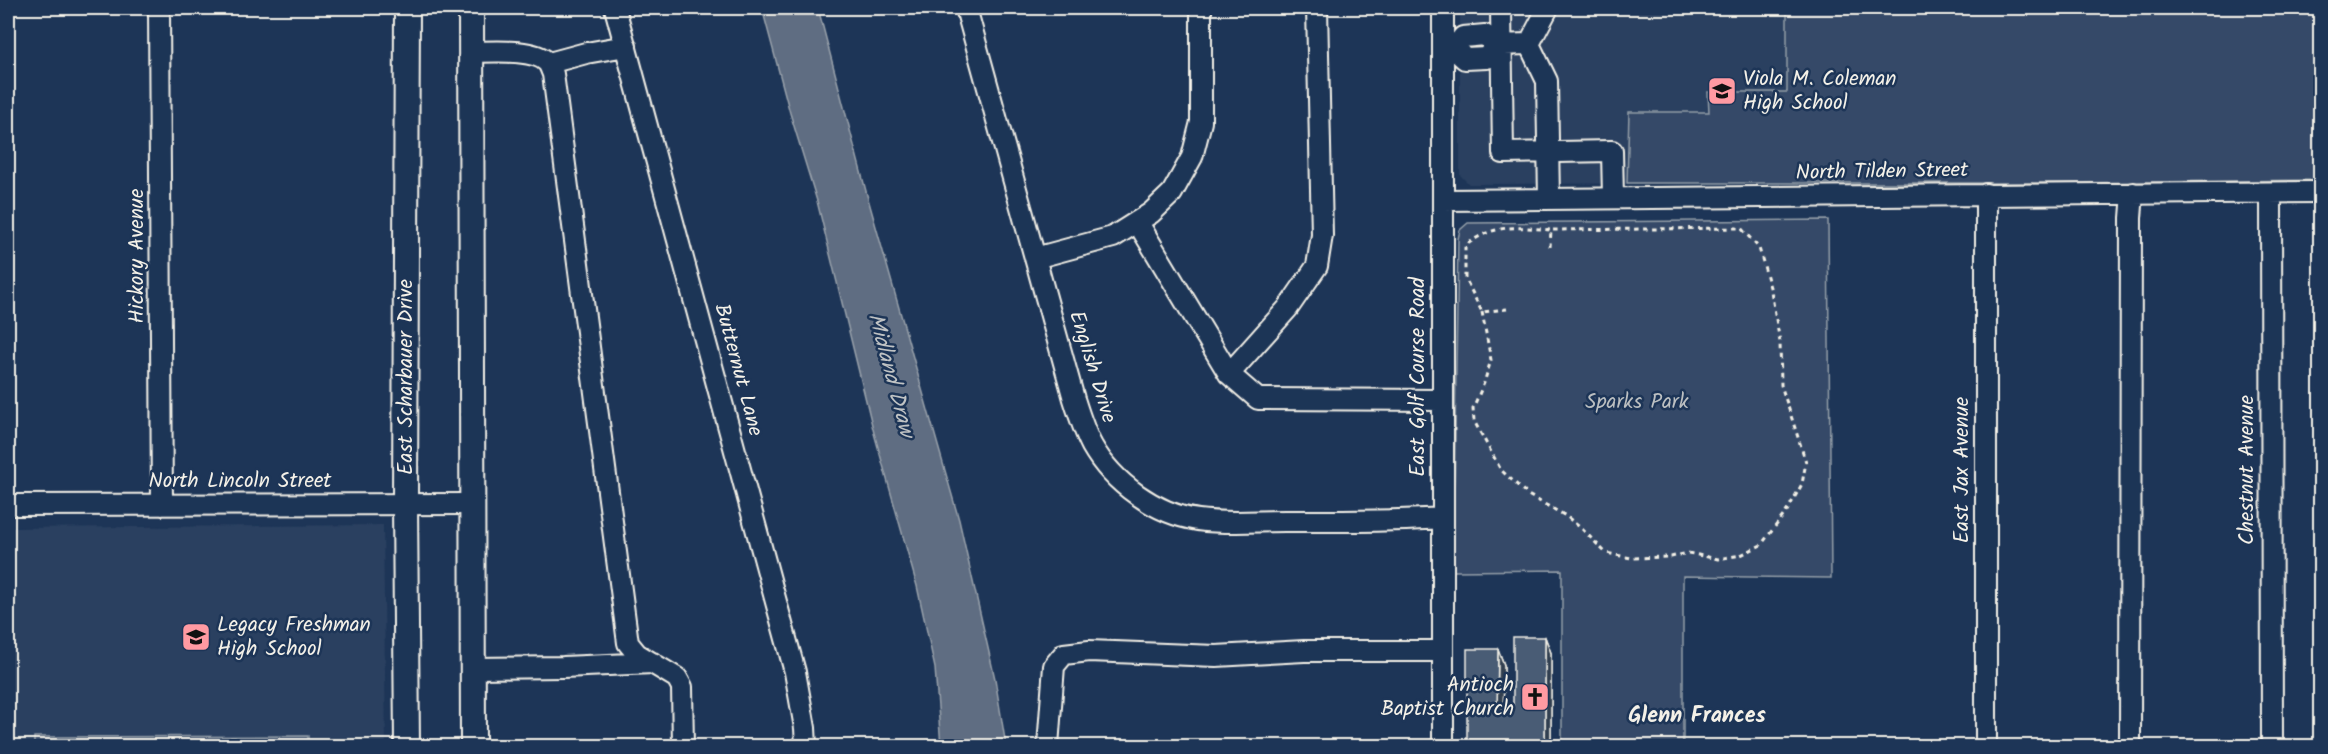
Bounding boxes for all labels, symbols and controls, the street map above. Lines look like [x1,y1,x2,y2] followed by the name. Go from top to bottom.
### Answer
[1743,63,1897,120] place label: Viola M. Coleman High School
[1706,75,1738,107] school or university icon: Viola M. Coleman High School
[1795,154,1969,190] street label: North Tilden Street
[121,188,154,323] street label: Hickory Avenue
[1402,277,1435,477] street label: East Golf Course Road
[390,279,423,475] street label: East Scharbauer Drive
[704,300,772,440] street label: Butternut Lane
[1059,307,1125,428] street label: English Drive
[857,309,924,444] water label: Midland Draw
[1585,386,1689,419] park label: Sparks Park
[2231,394,2264,545] street label: Chestnut Avenue
[1946,396,1979,543] street label: East Jax Avenue
[148,465,332,498] street label: North Lincoln Street
[217,609,371,666] place label: Legacy Freshman High School
[180,621,212,653] school or university icon: Legacy Freshman High School
[1381,669,1514,726] place label: Antioch Baptist Church
[1519,681,1551,713] church icon: Antioch Baptist Church
[1628,699,1767,734] district label: Glenn Frances

